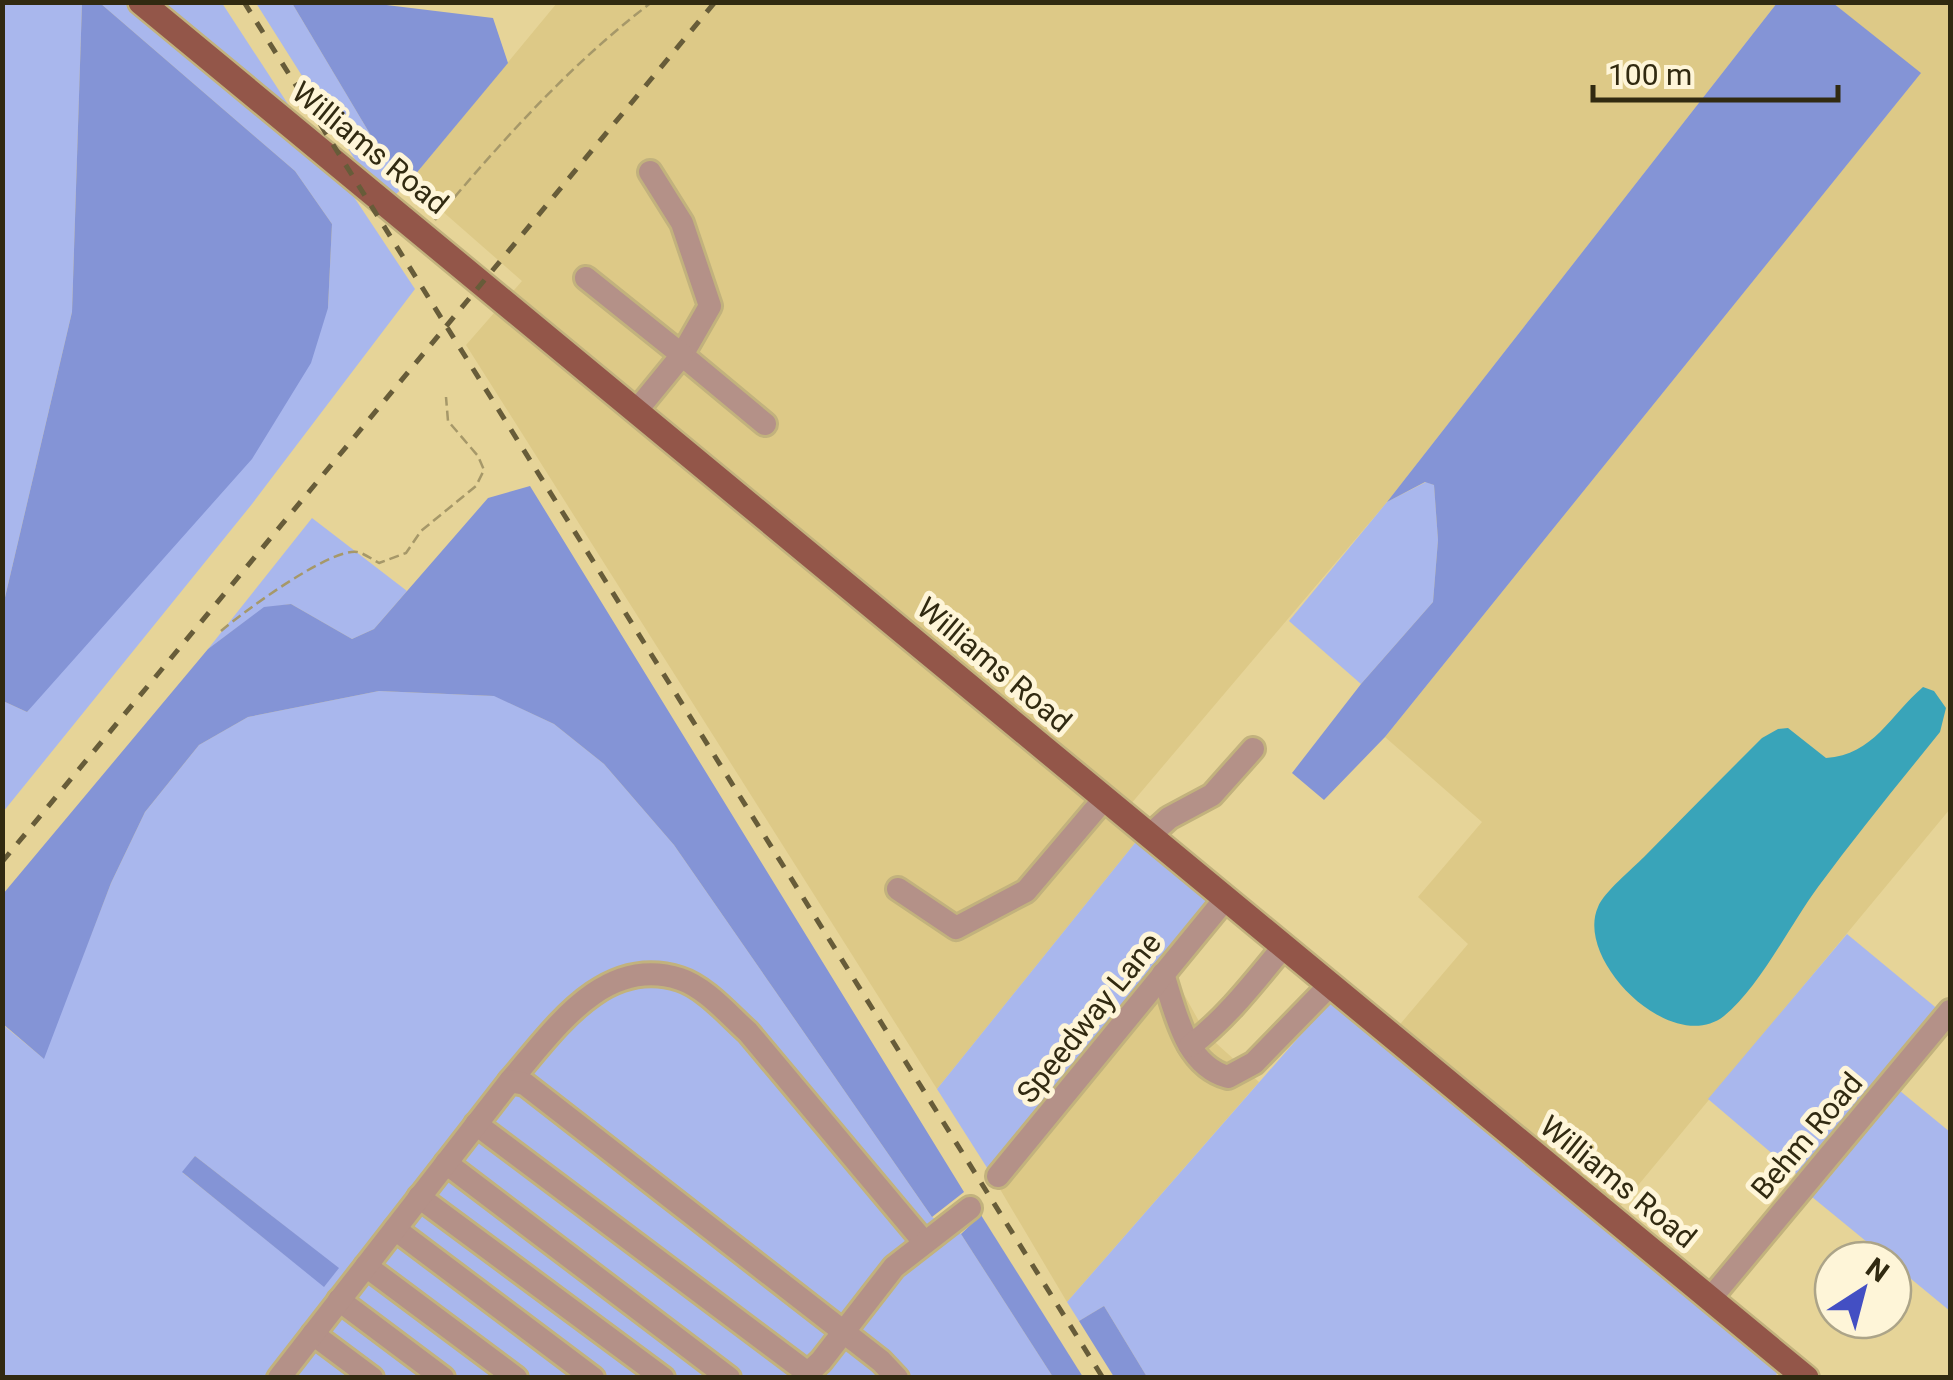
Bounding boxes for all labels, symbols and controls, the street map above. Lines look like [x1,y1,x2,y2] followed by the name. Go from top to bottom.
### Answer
[1593,40,1838,102] scale bar
[1608,57,1692,92] text: 100 m
[285,74,455,221] street label: Williams Road
[910,590,1078,739] street label: Williams Road
[1009,926,1168,1110] street label: Speedway Lane
[1744,1066,1869,1206] street label: Behm Road
[1533,1108,1703,1255] street label: Williams Road
[1813,1240,1913,1340] north arrow
[1860,1251,1895,1289] text: N

